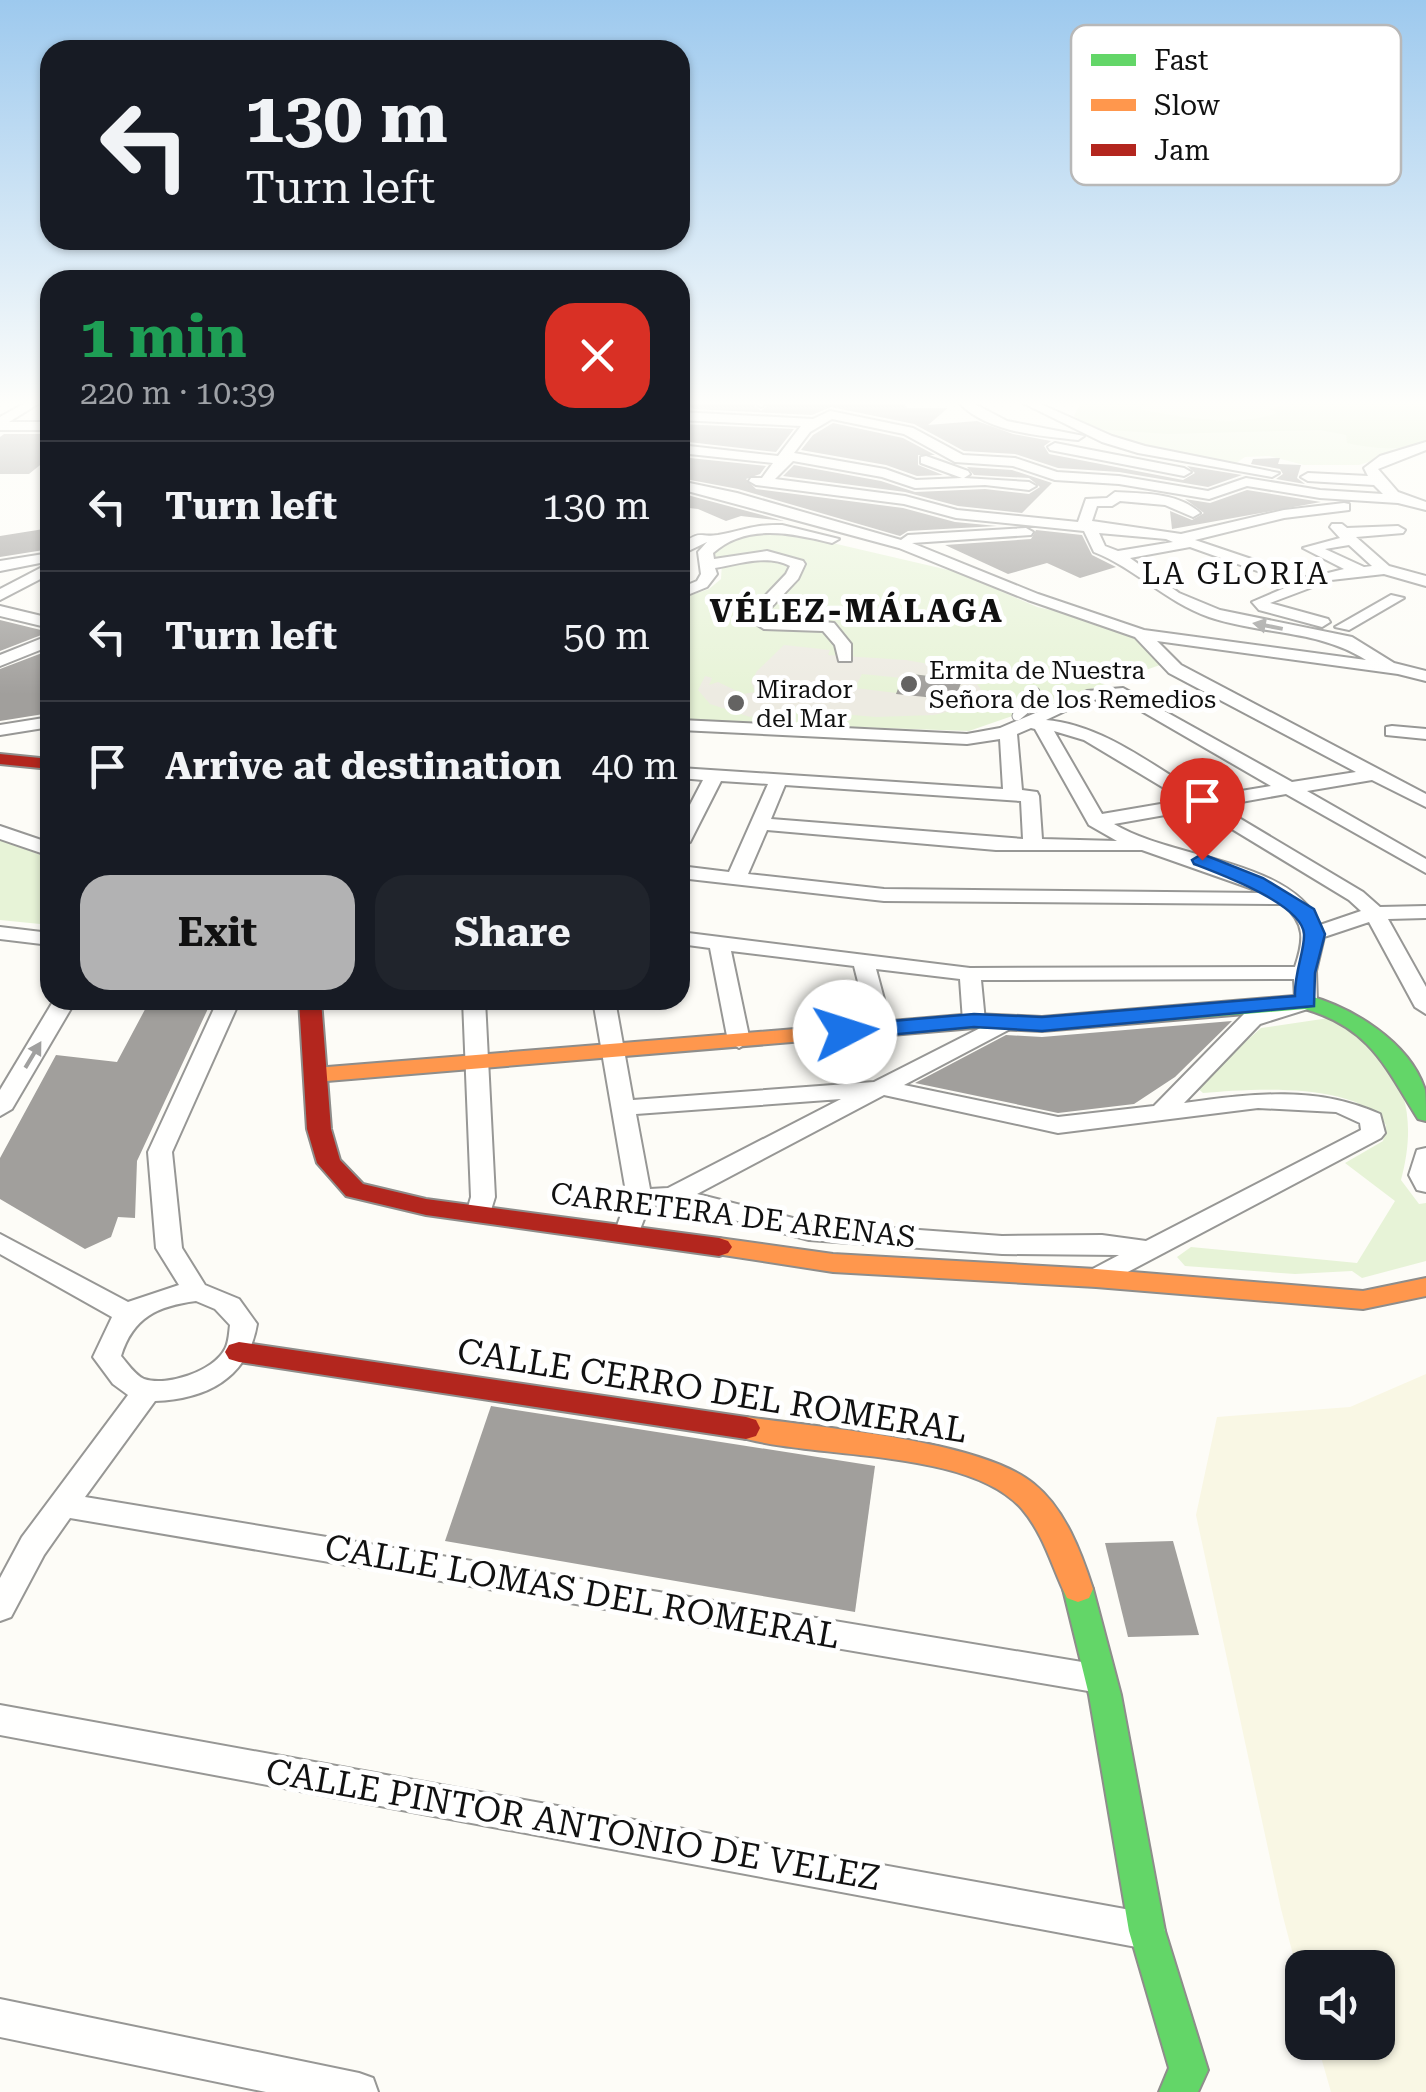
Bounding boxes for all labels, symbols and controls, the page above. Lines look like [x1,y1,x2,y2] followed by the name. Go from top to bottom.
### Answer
[1071,25,1401,185] legend
[1154,44,1208,77] text: Fast
[245,77,448,159] text: 130 m
[80,80,210,210] icon: left
[1154,89,1221,122] text: Slow
[1154,134,1210,167] text: Jam
[245,161,435,214] text: Turn left
[80,301,247,372] text: 1 min
[545,303,650,408] button: close
[80,374,275,412] text: 220 m · 10:39
[80,479,135,534] icon: left
[165,484,337,528] text: Turn left
[542,484,650,528] text: 130 m
[1142,556,1330,591] district label: LA GLORIA
[710,591,1005,630] district label: VÉLEZ-MÁLAGA
[80,609,135,664] icon: left
[165,614,337,658] text: Turn left
[563,614,650,658] text: 50 m
[1252,618,1283,633] one-way arrow
[929,656,1216,714] place label: Ermita de Nuestra Señora de los Remedios
[898,673,920,695] marker: Ermita de Nuestra Señora de los Remedios
[756,675,853,733] place label: Mirador del Mar
[725,692,747,714] marker: Mirador del Mar
[80,739,135,794] icon: arrive
[165,744,561,788] text: Arrive at destination
[591,744,678,788] text: 40 m
[1160,758,1245,861] pin
[1175,773,1230,828] icon: arrive
[80,875,355,990] button: Exit
[375,875,650,990] button: Share
[793,980,897,1084] position arrow
[23,1041,42,1068] one-way arrow
[549,1175,917,1255] street label: CARRETERA DE ARENAS
[454,1330,970,1452] street label: CALLE CERRO DEL ROMERAL
[322,1527,842,1657] street label: CALLE LOMAS DEL ROMERAL
[263,1751,883,1899] street label: CALLE PINTOR ANTONIO DE VELEZ
[1285,1950,1395,2060] map controls
[1285,1950,1395,2060] button: sound

